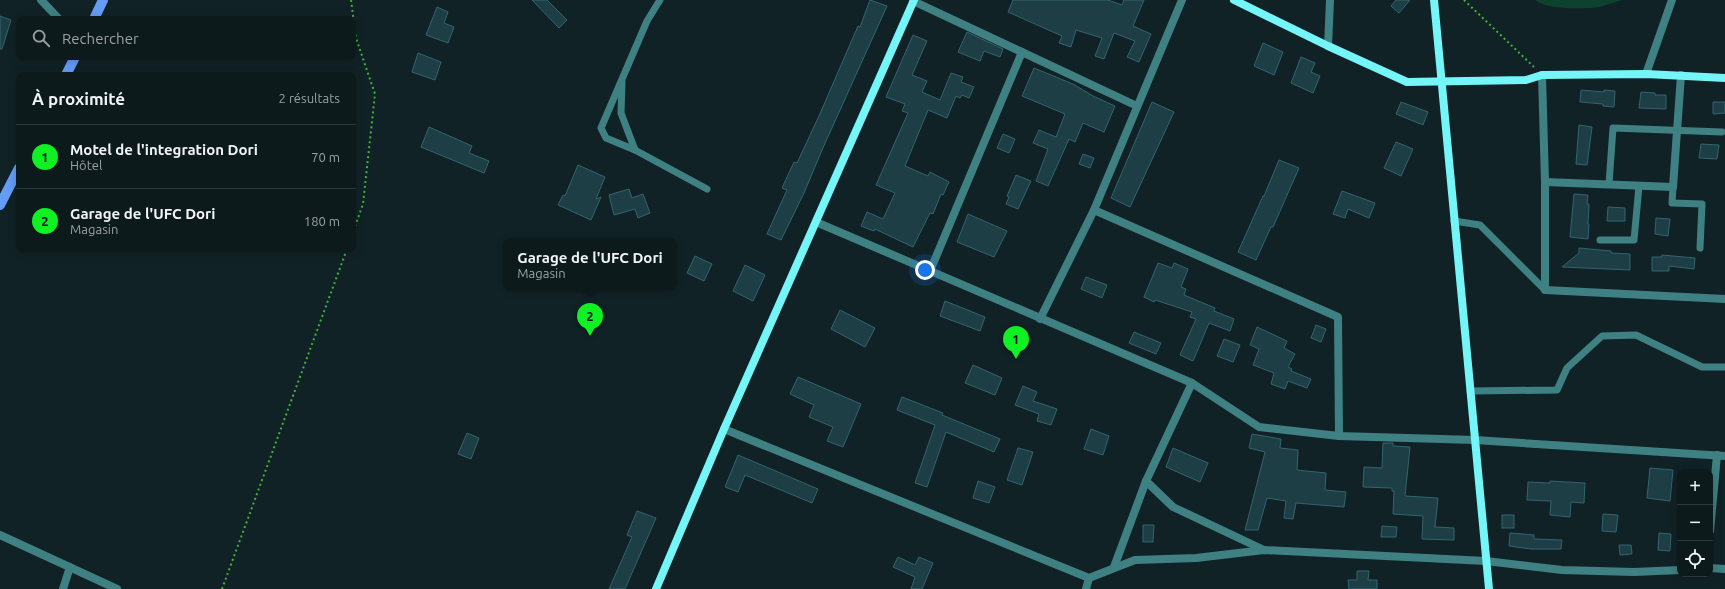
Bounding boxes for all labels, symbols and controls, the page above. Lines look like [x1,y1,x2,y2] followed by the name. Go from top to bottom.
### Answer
[16,16,356,60] search box
[30,27,52,49] icon: search
[62,30,139,47] text: Rechercher
[32,89,125,108] text: À proximité
[279,91,340,105] text: 2 résultats
[70,141,258,158] text: Motel de l'integration Dori
[41,150,49,164] text: 1
[311,150,340,164] text: 70 m
[70,158,102,172] text: Hôtel
[70,205,215,222] text: Garage de l'UFC Dori
[41,214,49,228] text: 2
[304,214,340,228] text: 180 m
[70,222,118,236] text: Magasin
[503,238,677,290] popup
[517,249,663,266] text: Garage de l'UFC Dori
[915,260,935,280] your location
[517,266,566,280] text: Magasin
[577,303,603,336] pin: 2
[1003,326,1029,359] pin: 1
[1677,469,1713,577] map controls
[1677,469,1713,505] button: +
[1677,505,1713,541] button: −
[1677,541,1713,577] button: locate

